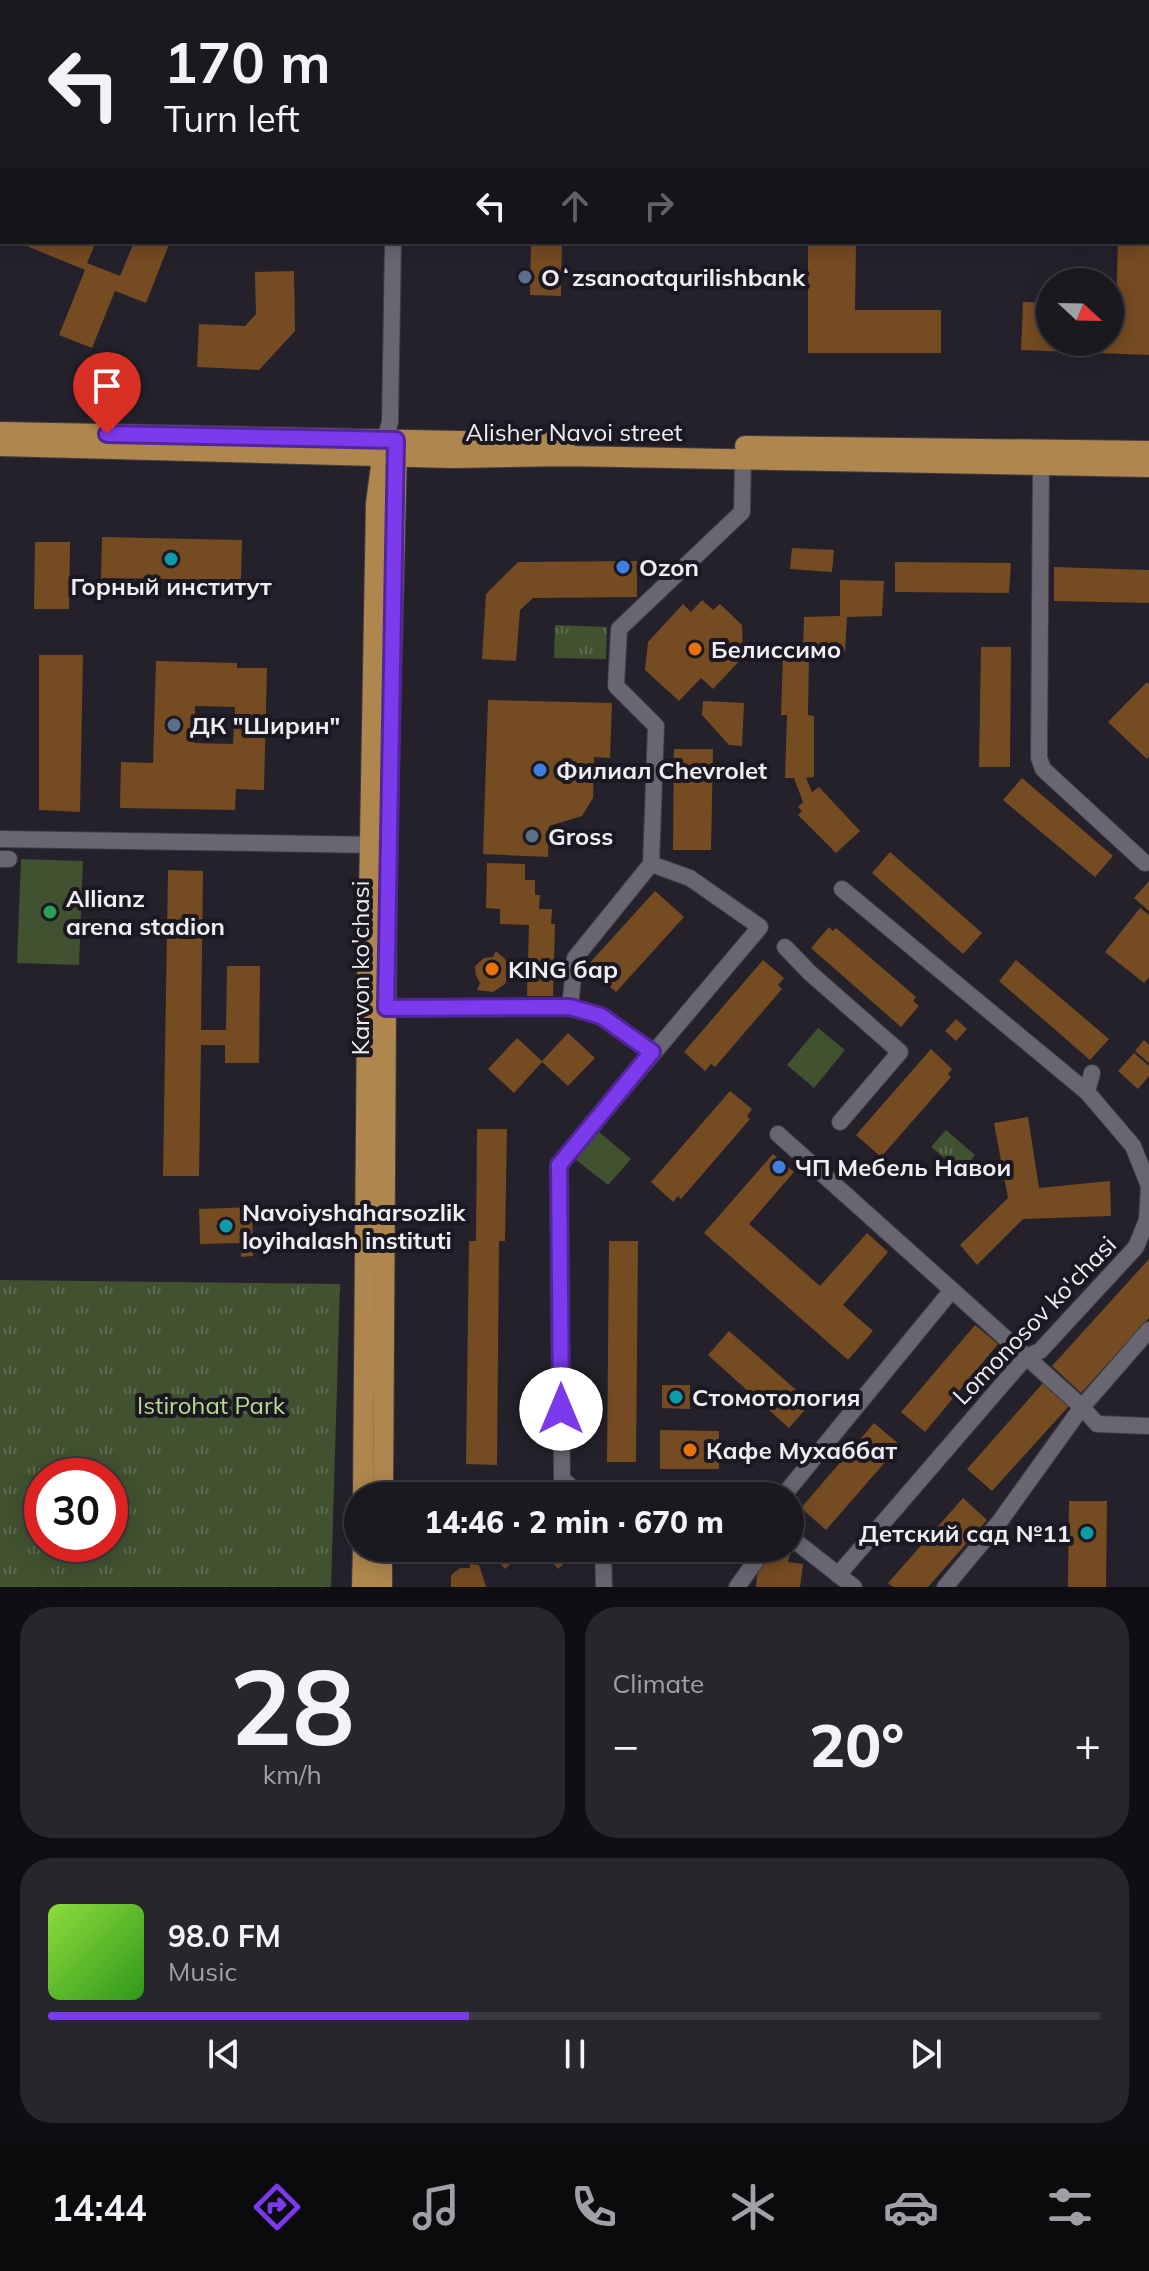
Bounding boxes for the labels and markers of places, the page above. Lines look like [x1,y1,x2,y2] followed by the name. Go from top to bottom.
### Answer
[541,262,806,292] place label: Oʻzsanoatqurilishbank
[516,268,534,286] marker: Oʻzsanoatqurilishbank
[73,352,141,434] pin
[162,550,180,568] marker: Горный институт
[639,552,699,582] place label: Ozon
[614,558,632,576] marker: Ozon
[70,571,272,601] place label: Горный институт
[711,634,841,664] place label: Белиссимо
[686,640,704,658] marker: Белиссимо
[190,710,340,740] place label: ДК "Ширин"
[165,716,183,734] marker: ДК "Ширин"
[556,755,767,785] place label: Филиал Chevrolet
[531,761,549,779] marker: Филиал Chevrolet
[548,821,613,851] place label: Gross
[523,827,541,845] marker: Gross
[66,883,225,941] place label: Allianz arena stadion
[41,903,59,921] marker: Allianz arena stadion
[508,954,618,984] place label: KING бар
[483,960,501,978] marker: KING бар
[795,1152,1011,1182] place label: ЧП Мебель Навои
[770,1158,788,1176] marker: ЧП Мебель Навои
[242,1197,466,1255] place label: Navoiyshaharsozlik loyihalash instituti
[217,1217,235,1235] marker: Navoiyshaharsozlik loyihalash instituti
[692,1382,860,1412] place label: Стомотология
[667,1388,685,1406] marker: Стомотология
[706,1435,897,1465] place label: Кафе Мухаббат
[681,1441,699,1459] marker: Кафе Мухаббат
[859,1518,1071,1548] place label: Детский сад №11
[1078,1524,1096,1542] marker: Детский сад №11

